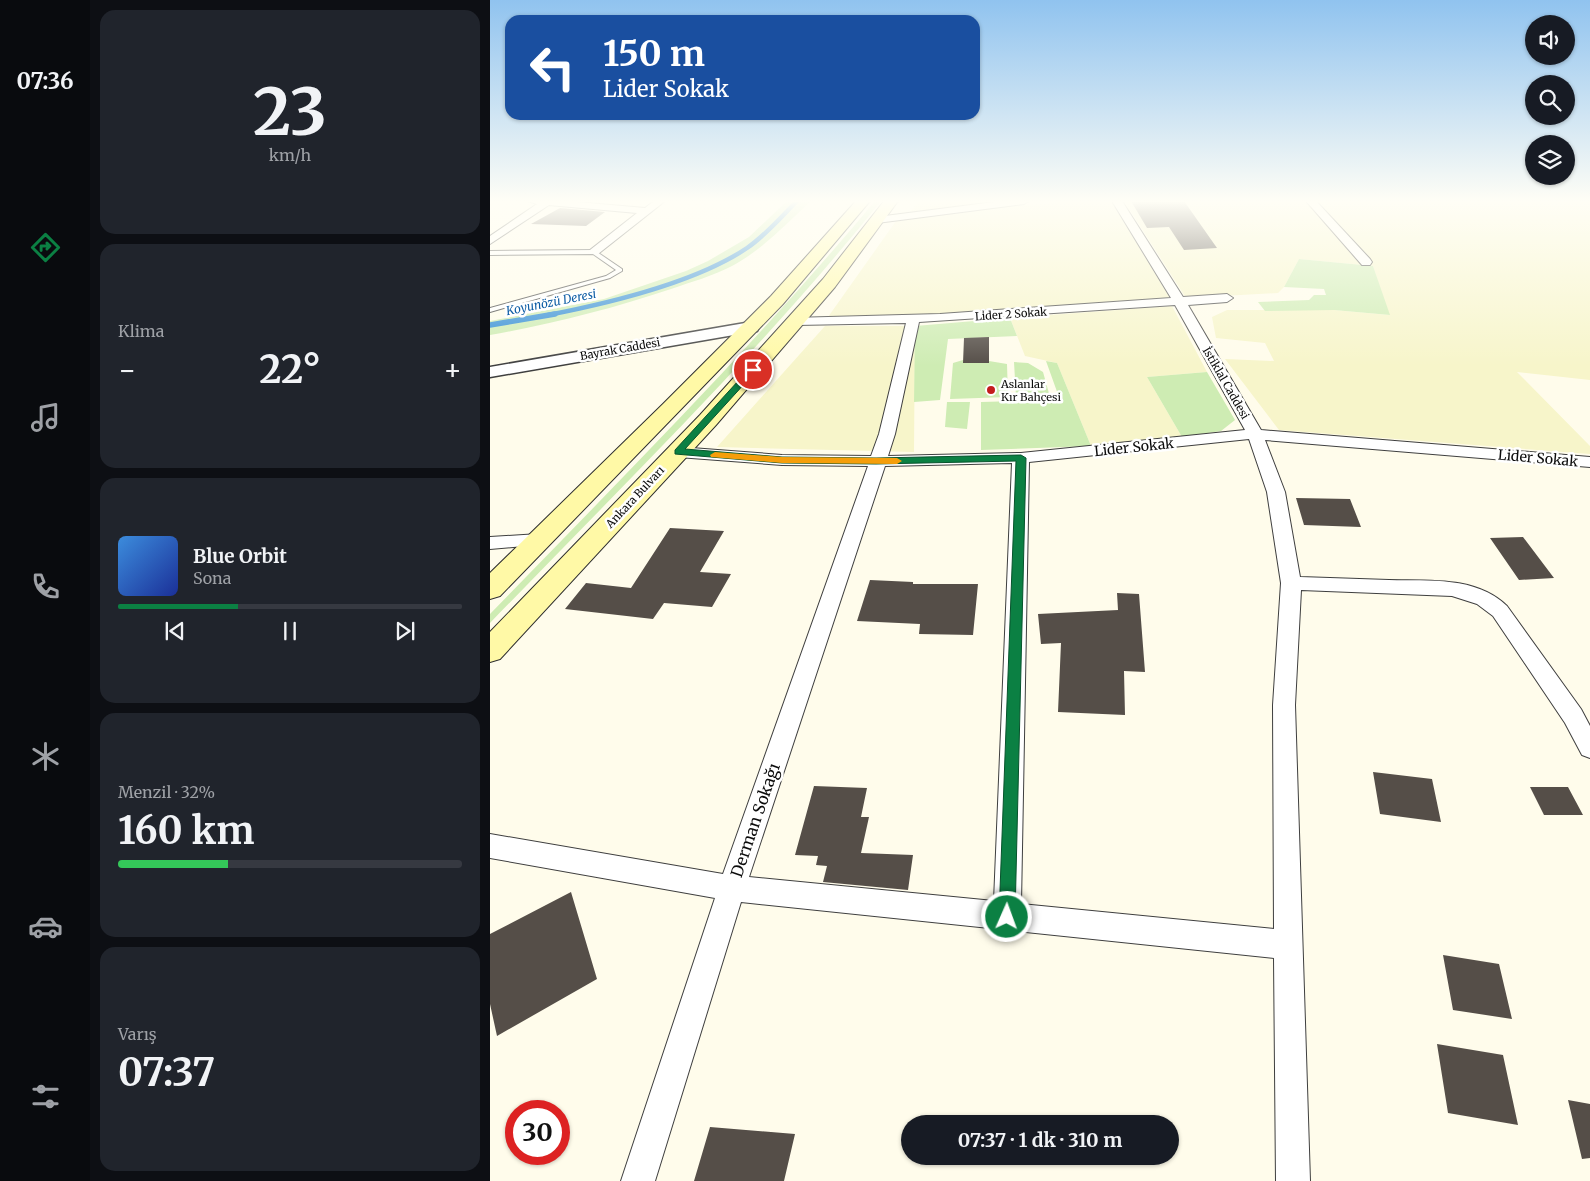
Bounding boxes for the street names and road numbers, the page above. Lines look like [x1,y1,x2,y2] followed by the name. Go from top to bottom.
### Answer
[975,304,1048,324] street label: Lider 2 Sokak
[579,335,662,363] street label: Bayrak Caddesi
[1200,344,1253,422] street label: İstiklal Caddesi
[1093,434,1175,460] street label: Lider Sokak
[1497,446,1579,470] street label: Lider Sokak
[602,463,667,532] street label: Ankara Bulvarı
[726,760,784,880] street label: Derman Sokağı

